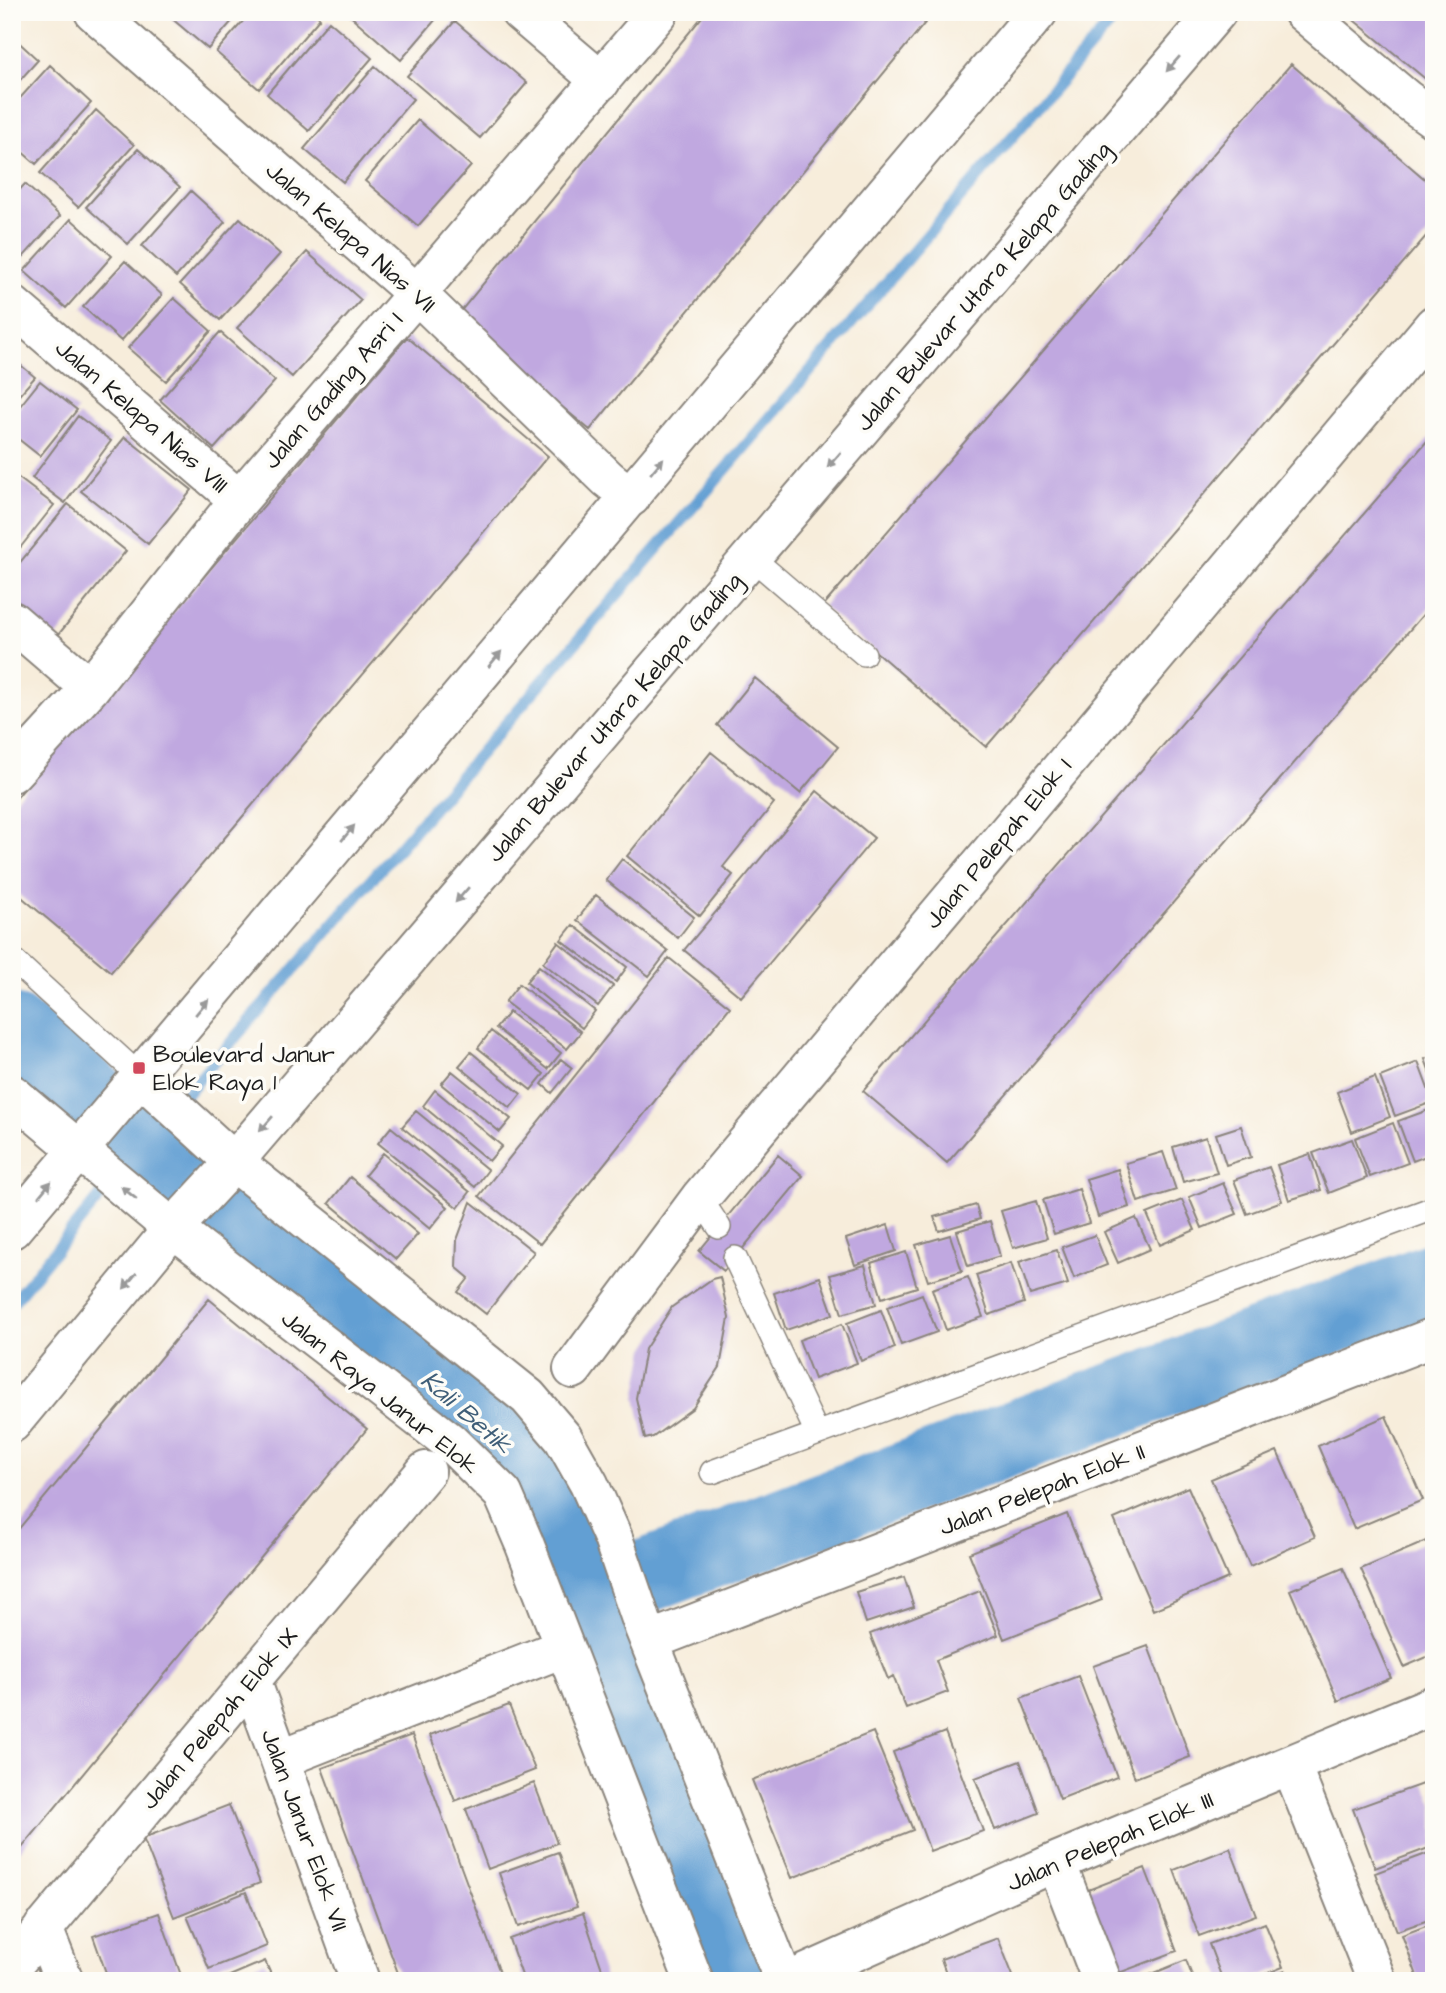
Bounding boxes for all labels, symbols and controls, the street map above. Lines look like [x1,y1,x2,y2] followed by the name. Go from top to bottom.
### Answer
[1165,55,1181,73] one-way arrow
[848,134,1120,440] street label: Jalan Bulevar Utara Kelapa Gading
[258,154,443,321] street label: Jalan Kelapa Nias VII
[256,304,413,477] street label: Jalan Gading Asri I
[47,332,235,502] street label: Jalan Kelapa Nias VIII
[827,452,842,469] one-way arrow
[649,458,664,475] one-way arrow
[479,565,751,871] street label: Jalan Bulevar Utara Kelapa Gading
[487,650,503,668] one-way arrow
[917,751,1081,937] street label: Jalan Pelepah Elok I
[340,824,356,842] one-way arrow
[454,886,470,904] one-way arrow
[194,998,209,1016] one-way arrow
[153,1038,335,1101] place label: Boulevard Janur Elok Raya 1
[131,1060,147,1076] marker: Boulevard Janur Elok Raya 1
[258,1115,274,1133] one-way arrow
[38,1181,53,1199] one-way arrow
[121,1186,138,1201] one-way arrow
[122,1271,137,1289] one-way arrow
[273,1302,485,1484] street label: Jalan Raya Janur Elok
[413,1363,521,1463] water label: Kali Betik
[935,1435,1150,1545] street label: Jalan Pelepah Elok II
[133,1620,306,1817] street label: Jalan Pelepah Elok IX
[252,1725,356,1936] street label: Jalan Janur Elok VII
[1002,1783,1219,1901] street label: Jalan Pelepah Elok III

